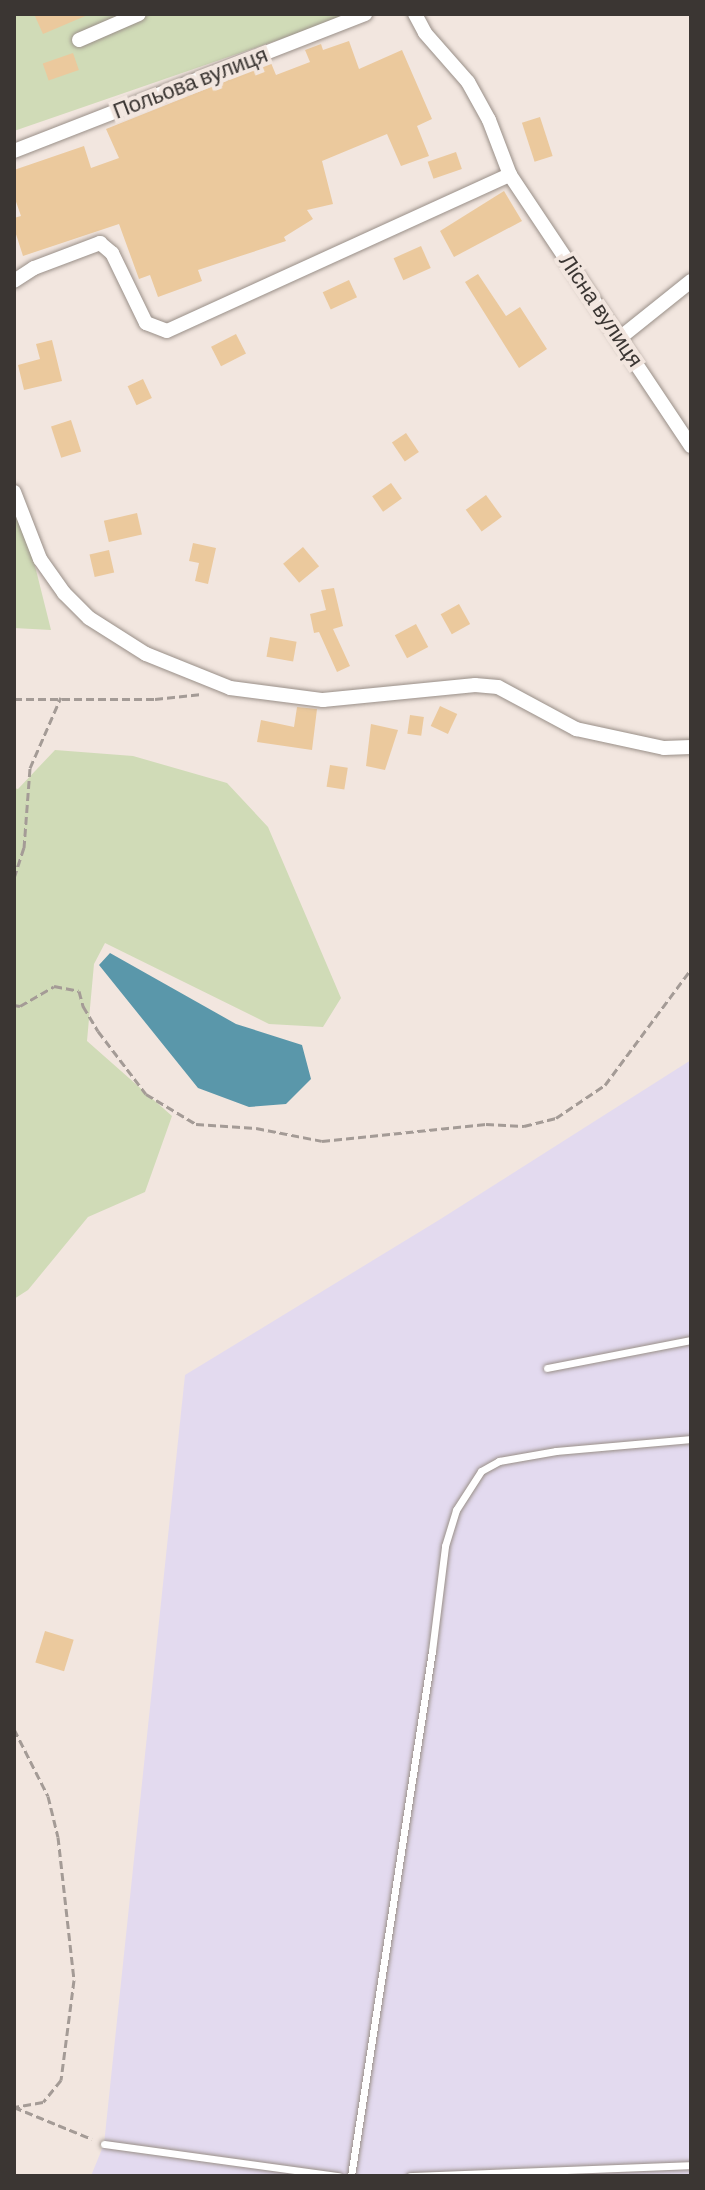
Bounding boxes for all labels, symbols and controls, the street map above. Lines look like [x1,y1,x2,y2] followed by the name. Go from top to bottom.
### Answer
[109,40,271,124] street label: Польова вулиця
[555,249,649,371] street label: Лісна вулиця

